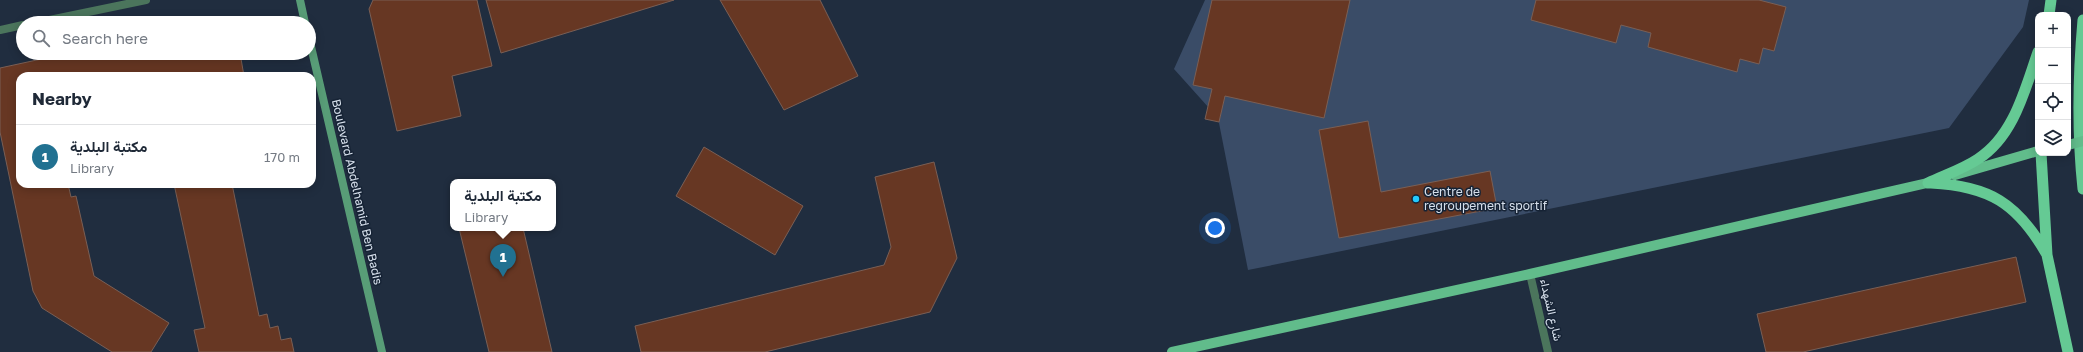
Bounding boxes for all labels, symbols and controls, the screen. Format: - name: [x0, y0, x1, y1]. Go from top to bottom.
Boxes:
- map controls: [2035, 12, 2071, 156]
- button: +: [2035, 12, 2071, 48]
- search box: [16, 16, 316, 60]
- icon: search: [30, 27, 52, 49]
- text: Search here: [62, 29, 148, 47]
- button: −: [2035, 48, 2071, 84]
- button: locate: [2035, 84, 2071, 120]
- text: Nearby: [32, 88, 92, 109]
- street label: Boulevard Abdelhamid Ben Badis: [329, 98, 386, 286]
- button: layers: [2035, 120, 2071, 156]
- text: مكتبة البلدية: [70, 137, 147, 155]
- text: 1: [42, 149, 48, 165]
- text: 170 m: [264, 149, 300, 165]
- text: Library: [70, 160, 114, 176]
- popup: [450, 179, 556, 231]
- place label: Centre de regroupement sportif: [1424, 184, 1548, 213]
- text: مكتبة البلدية: [464, 186, 542, 204]
- marker: Centre de regroupement sportif: [1411, 194, 1421, 204]
- text: Library: [464, 209, 508, 225]
- your location: [1205, 218, 1225, 238]
- pin: 1: [490, 244, 516, 277]
- street label: شارع الشهداء: [1535, 277, 1566, 343]

